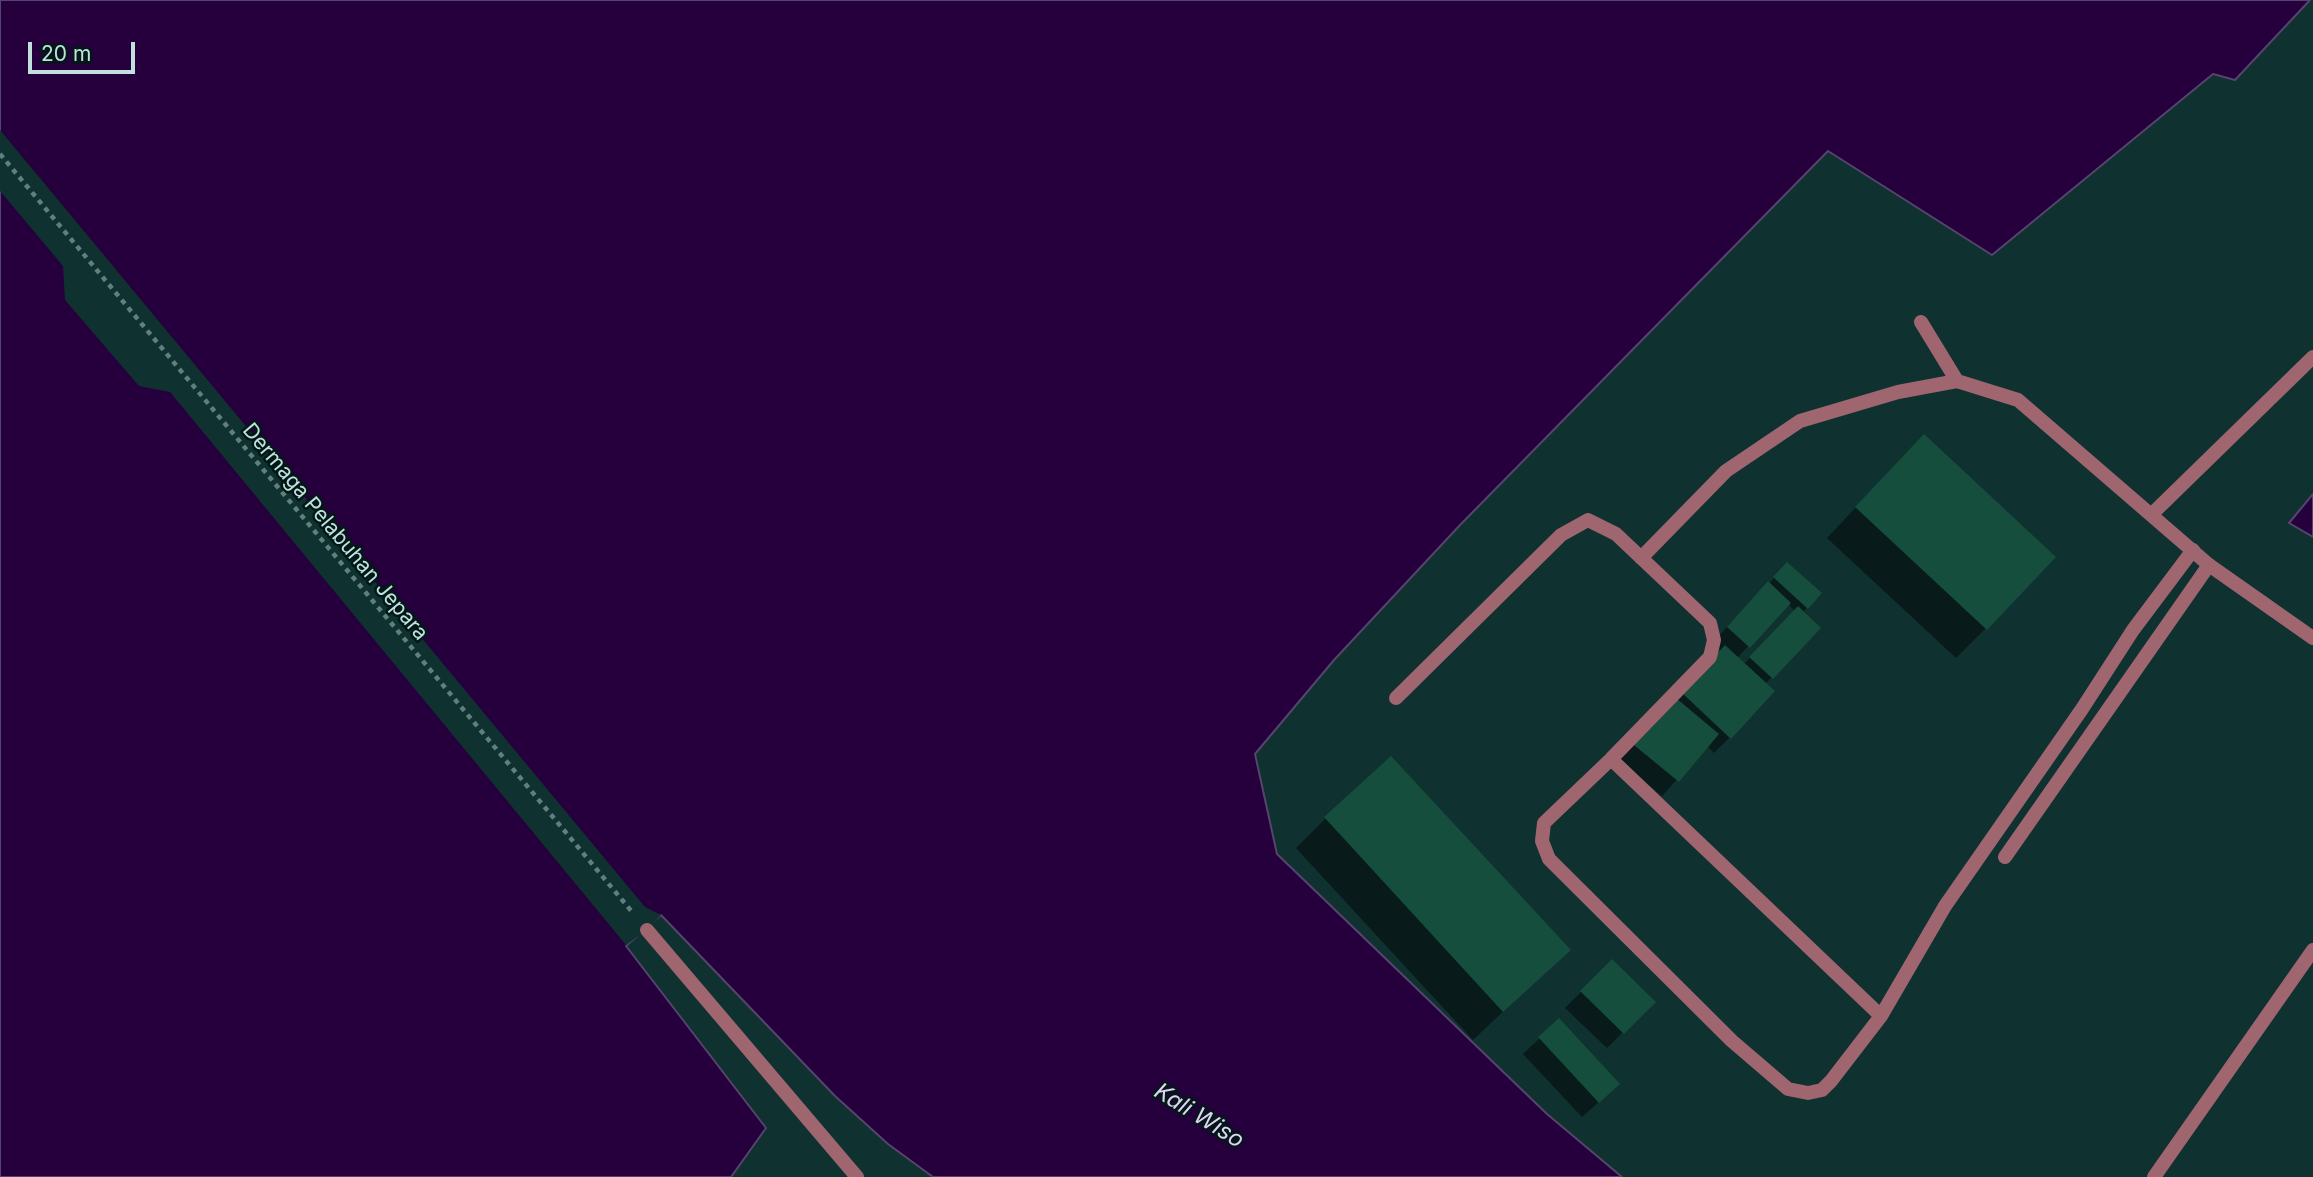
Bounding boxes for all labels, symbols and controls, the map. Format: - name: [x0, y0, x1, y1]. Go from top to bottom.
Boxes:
- scale bar: [32, 28, 138, 72]
- text: 20 m: [41, 41, 91, 66]
- street label: Dermaga Pelabuhan Jepara: [237, 418, 433, 646]
- water label: Kali Wiso: [1149, 1078, 1249, 1154]

